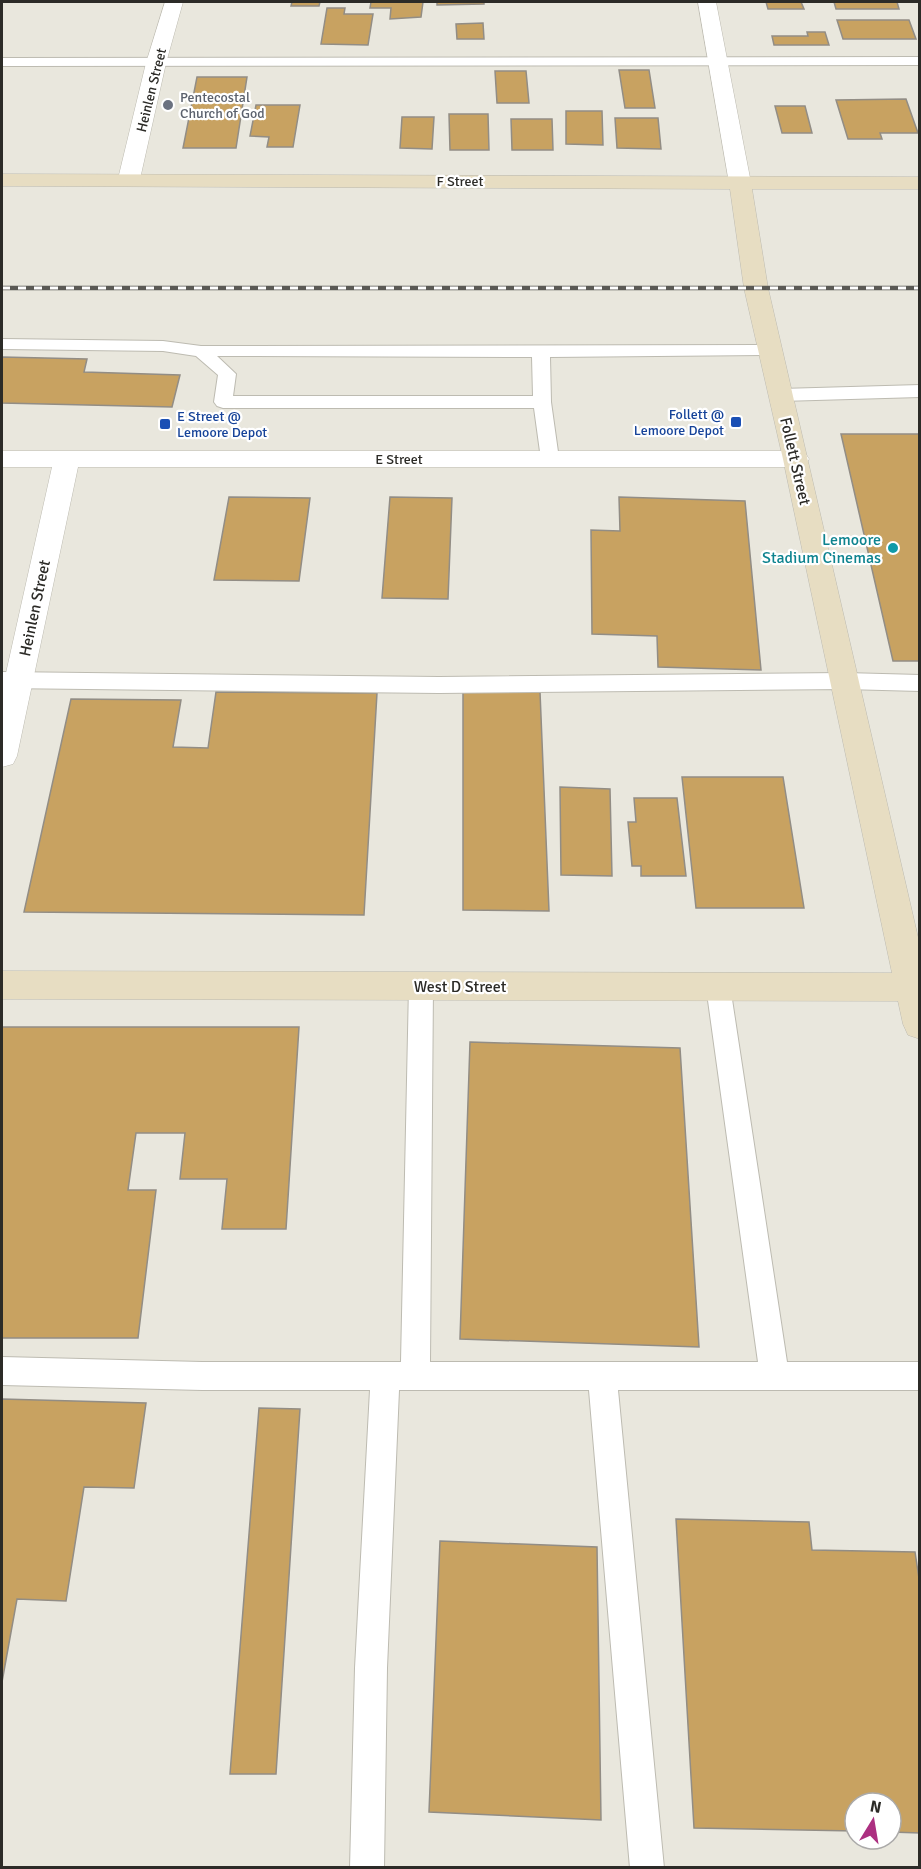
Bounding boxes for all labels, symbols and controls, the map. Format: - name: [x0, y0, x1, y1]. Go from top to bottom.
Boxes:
- street label: Heinlen Street: [133, 46, 170, 134]
- place label: Pentecostal Church of God: [180, 89, 265, 122]
- marker: Pentecostal Church of God: [161, 98, 175, 112]
- street label: F Street: [437, 173, 484, 190]
- place label: Follett @ Lemoore Depot: [634, 406, 724, 439]
- place label: E Street @ Lemoore Depot: [177, 408, 267, 441]
- marker: Follett @ Lemoore Depot: [729, 415, 743, 429]
- street label: Follett Street: [775, 415, 815, 508]
- marker: E Street @ Lemoore Depot: [158, 417, 172, 431]
- street label: E Street: [375, 451, 423, 468]
- place label: Lemoore Stadium Cinemas: [762, 530, 881, 568]
- marker: Lemoore Stadium Cinemas: [886, 541, 900, 555]
- street label: Heinlen Street: [15, 558, 55, 658]
- street label: West D Street: [414, 977, 507, 997]
- north arrow: [843, 1791, 903, 1851]
- text: N: [868, 1796, 883, 1818]

